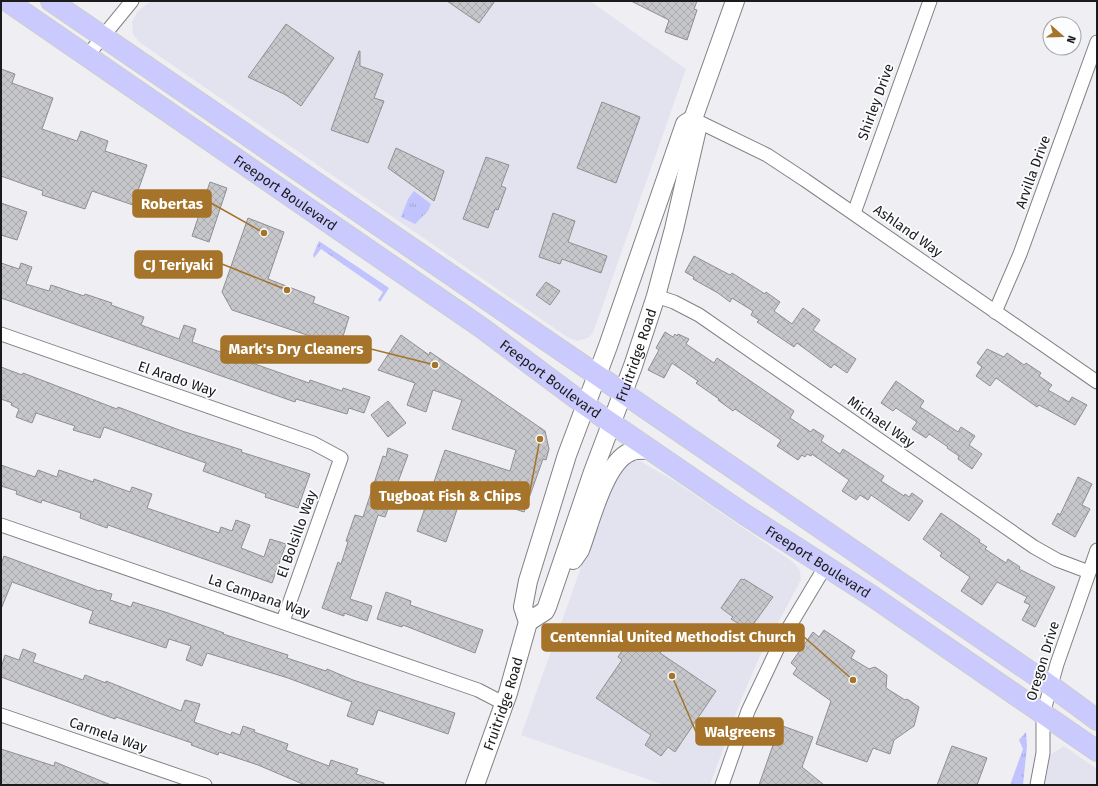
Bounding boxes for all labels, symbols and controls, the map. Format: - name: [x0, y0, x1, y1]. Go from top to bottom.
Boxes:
- north arrow: [1042, 16, 1082, 56]
- text: N: [1064, 34, 1078, 45]
- street label: Shirley Drive: [854, 61, 898, 143]
- street label: Arvilla Drive: [1012, 133, 1054, 211]
- street label: Freeport Boulevard: [231, 151, 340, 234]
- callout: Robertas: [133, 190, 211, 217]
- text: Robertas: [141, 195, 203, 213]
- street label: Ashland Way: [870, 201, 946, 261]
- callout: CJ Teriyaki: [135, 251, 222, 278]
- text: CJ Teriyaki: [143, 256, 213, 274]
- street label: Fruitridge Road: [612, 306, 660, 404]
- callout: Mark's Dry Cleaners: [221, 336, 371, 363]
- street label: Freeport Boulevard: [497, 336, 604, 422]
- text: Mark's Dry Cleaners: [229, 340, 363, 358]
- street label: El Arado Way: [136, 358, 218, 400]
- street label: Michael Way: [844, 393, 918, 451]
- callout: Tugboat Fish & Chips: [371, 482, 529, 509]
- text: Tugboat Fish & Chips: [379, 487, 521, 505]
- street label: El Bolsillo Way: [273, 488, 321, 580]
- street label: Freeport Boulevard: [762, 522, 874, 601]
- street label: La Campana Way: [206, 571, 312, 621]
- street label: Oregon Drive: [1023, 619, 1063, 703]
- callout: Centennial United Methodist Church: [542, 624, 804, 651]
- text: Centennial United Methodist Church: [550, 628, 796, 646]
- street label: Fruitridge Road: [480, 655, 526, 753]
- street label: Carmela Way: [67, 714, 149, 756]
- callout: Walgreens: [696, 718, 783, 745]
- text: Walgreens: [704, 723, 776, 741]

